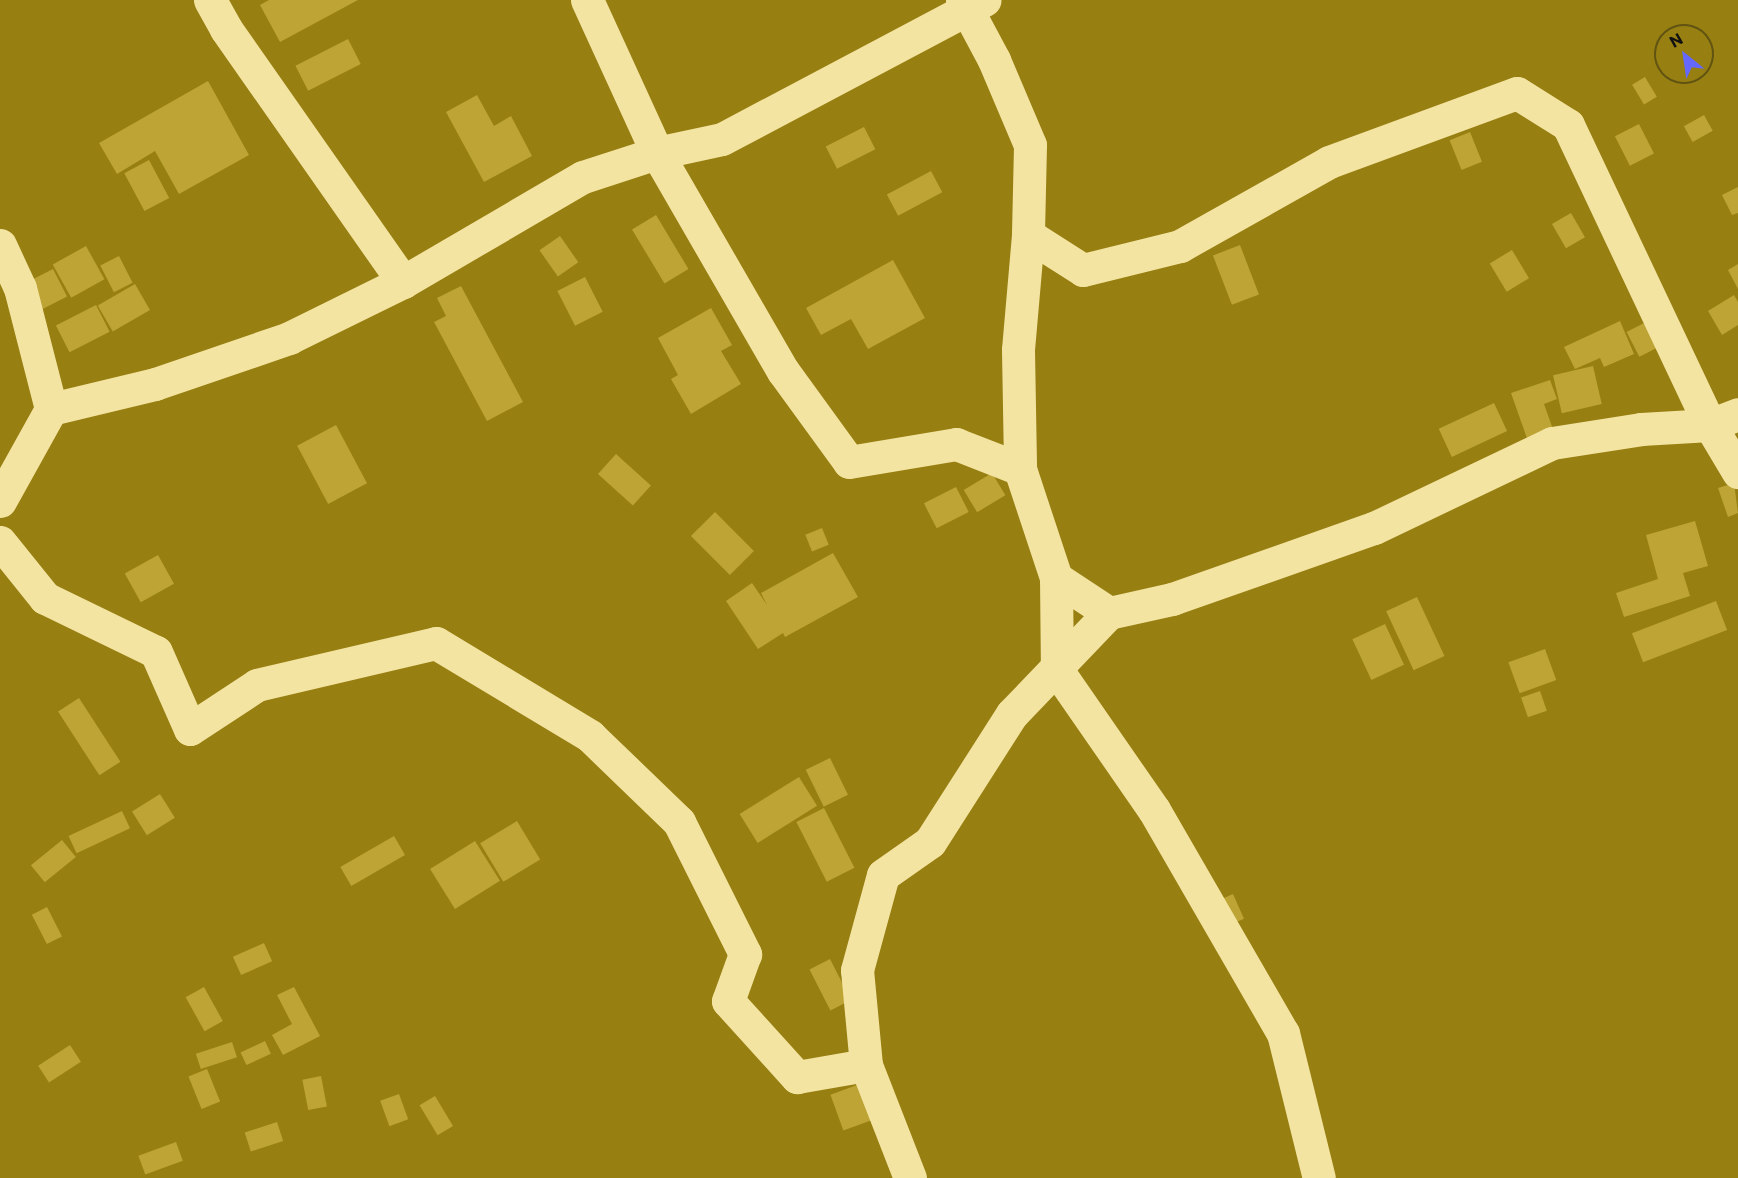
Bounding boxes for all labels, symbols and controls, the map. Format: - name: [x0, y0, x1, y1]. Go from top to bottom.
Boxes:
- north arrow: [1654, 24, 1714, 84]
- text: N: [1666, 28, 1686, 51]

